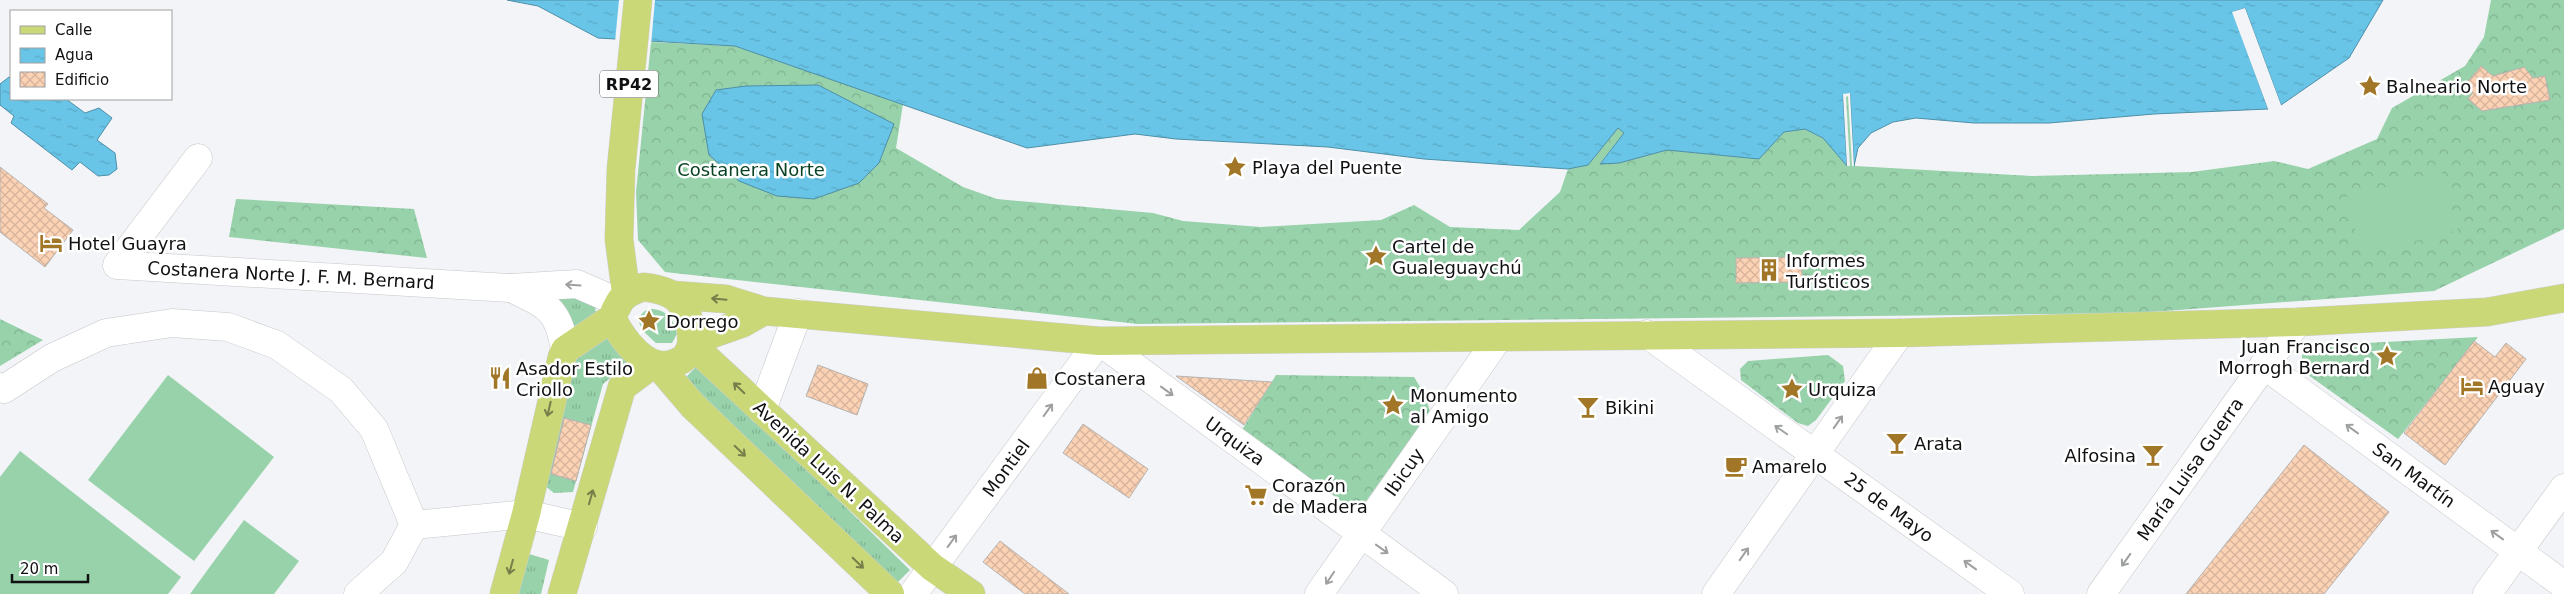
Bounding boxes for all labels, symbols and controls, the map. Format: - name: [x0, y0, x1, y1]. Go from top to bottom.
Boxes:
- legend: [10, 10, 172, 100]
- text: Calle: [55, 21, 92, 39]
- text: Agua: [55, 46, 93, 64]
- road number: RP42: [600, 70, 658, 98]
- text: Edificio: [55, 71, 109, 89]
- place icon: Balneario Norte: [2357, 73, 2383, 99]
- place label: Balneario Norte: [2386, 76, 2527, 97]
- place icon: Playa del Puente: [1222, 154, 1248, 180]
- place label: Playa del Puente: [1252, 157, 1402, 178]
- park label: Costanera Norte: [677, 159, 825, 180]
- hotel icon: Hotel Guayra: [38, 230, 64, 256]
- place label: Hotel Guayra: [68, 233, 187, 254]
- place label: Cartel de Gualeguaychú: [1392, 236, 1522, 278]
- place icon: Cartel de Gualeguaychú: [1363, 243, 1389, 269]
- place label: Informes Turísticos: [1785, 250, 1870, 292]
- street label: Costanera Norte J. F. M. Bernard: [147, 257, 435, 293]
- building icon: Informes Turísticos: [1756, 257, 1782, 283]
- one-way arrow: [566, 280, 582, 290]
- one-way arrow: [711, 294, 727, 304]
- place icon: Dorrego: [636, 308, 662, 334]
- place label: Dorrego: [666, 311, 738, 332]
- place label: Juan Francisco Morrogh Bernard: [2218, 336, 2370, 378]
- place icon: Juan Francisco Morrogh Bernard: [2374, 343, 2400, 369]
- place label: Asador Estilo Criollo: [516, 358, 633, 400]
- restaurant icon: Asador Estilo Criollo: [487, 365, 513, 391]
- shop icon: Costanera: [1024, 365, 1050, 391]
- place label: Costanera: [1054, 368, 1146, 389]
- hotel icon: Aguay: [2459, 373, 2485, 399]
- place icon: Urquiza: [1779, 376, 1805, 402]
- place label: Aguay: [2488, 376, 2545, 397]
- place label: Urquiza: [1808, 379, 1877, 400]
- one-way arrow: [732, 382, 745, 394]
- place label: Monumento al Amigo: [1410, 385, 1517, 427]
- one-way arrow: [1160, 386, 1174, 396]
- place icon: Monumento al Amigo: [1380, 392, 1406, 418]
- street label: María Luisa Guerra: [2133, 393, 2247, 545]
- bar icon: Bikini: [1575, 394, 1601, 420]
- street label: Avenida Luis N. Palma: [749, 397, 909, 547]
- place label: Bikini: [1605, 397, 1654, 418]
- one-way arrow: [544, 401, 553, 417]
- one-way arrow: [1043, 404, 1054, 417]
- street label: Urquiza: [1201, 412, 1269, 470]
- one-way arrow: [1833, 415, 1843, 429]
- one-way arrow: [2345, 424, 2359, 434]
- one-way arrow: [1774, 425, 1788, 435]
- bar icon: Arata: [1884, 430, 1910, 456]
- place label: Arata: [1914, 433, 1963, 454]
- street label: Montiel: [978, 435, 1034, 501]
- street label: San Martín: [2369, 438, 2459, 512]
- bar icon: Alfosina: [2140, 442, 2166, 468]
- street label: Ibicuy: [1380, 444, 1428, 500]
- one-way arrow: [734, 445, 746, 457]
- place label: Alfosina: [2065, 445, 2136, 466]
- cafe icon: Amarelo: [1723, 453, 1749, 479]
- place label: Amarelo: [1752, 456, 1827, 477]
- street label: 25 de Mayo: [1840, 468, 1938, 546]
- place label: Corazón de Madera: [1272, 475, 1368, 517]
- supermarket icon: Corazón de Madera: [1243, 482, 1269, 508]
- one-way arrow: [587, 490, 597, 506]
- one-way arrow: [2491, 530, 2504, 541]
- one-way arrow: [947, 534, 957, 548]
- one-way arrow: [1375, 544, 1389, 554]
- one-way arrow: [1739, 547, 1749, 561]
- scale bar: [12, 552, 89, 584]
- one-way arrow: [2121, 552, 2131, 566]
- one-way arrow: [851, 557, 864, 569]
- one-way arrow: [506, 559, 516, 575]
- text: 20 m: [20, 560, 58, 578]
- one-way arrow: [1964, 560, 1977, 571]
- one-way arrow: [1325, 571, 1335, 585]

